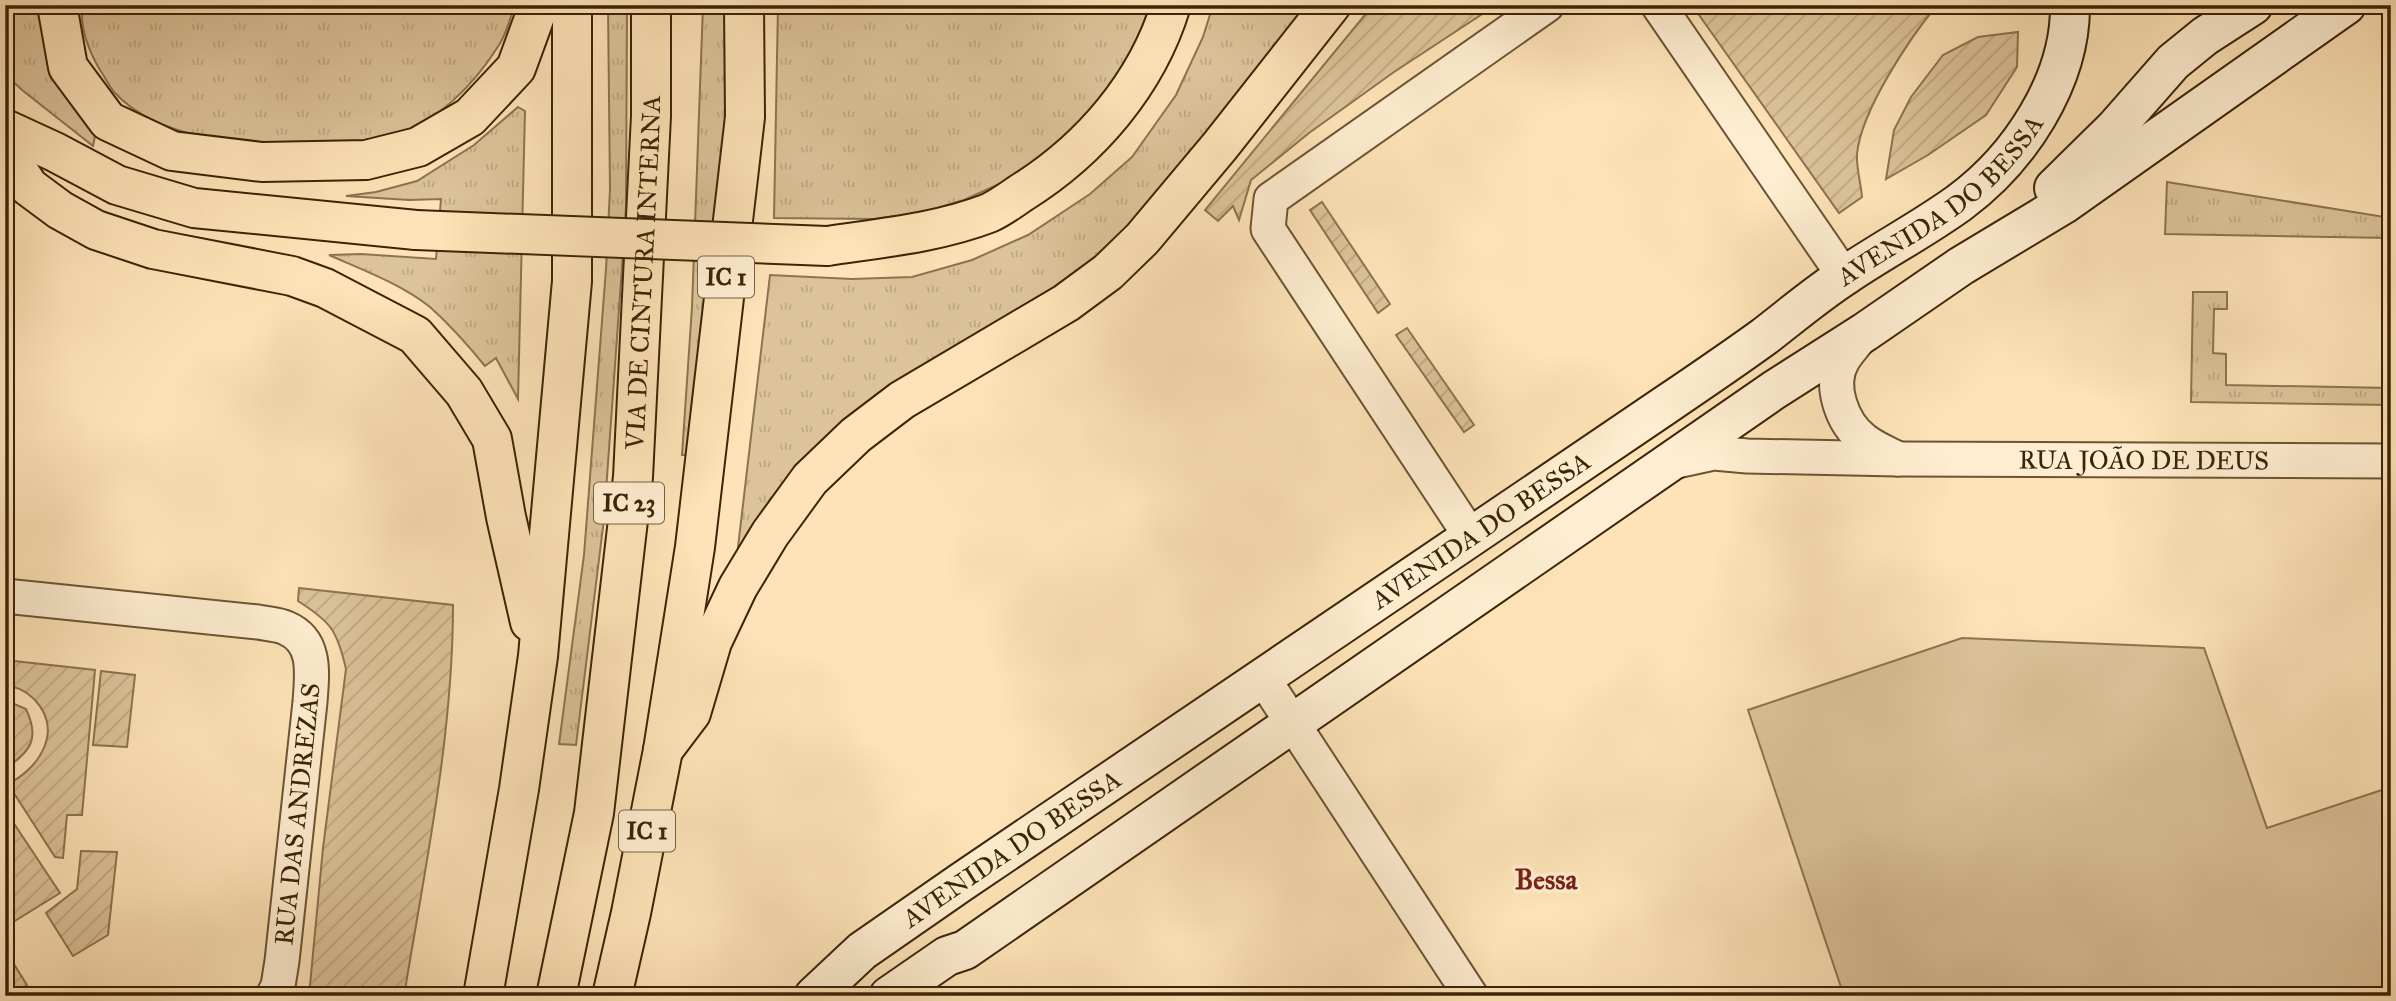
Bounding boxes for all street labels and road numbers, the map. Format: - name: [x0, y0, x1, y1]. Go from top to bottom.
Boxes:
- street label: VIA DE CINTURA INTERNA: [618, 95, 667, 451]
- street label: AVENIDA DO BESSA: [1830, 109, 2050, 293]
- road number: IC 1: [698, 256, 754, 298]
- street label: RUA JOÃO DE DEUS: [2019, 443, 2269, 477]
- street label: AVENIDA DO BESSA: [1364, 444, 1597, 616]
- road number: IC 23: [594, 482, 664, 524]
- street label: RUA DAS ANDREZAS: [267, 681, 327, 947]
- street label: AVENIDA DO BESSA: [895, 762, 1127, 935]
- road number: IC 1: [619, 810, 675, 852]

